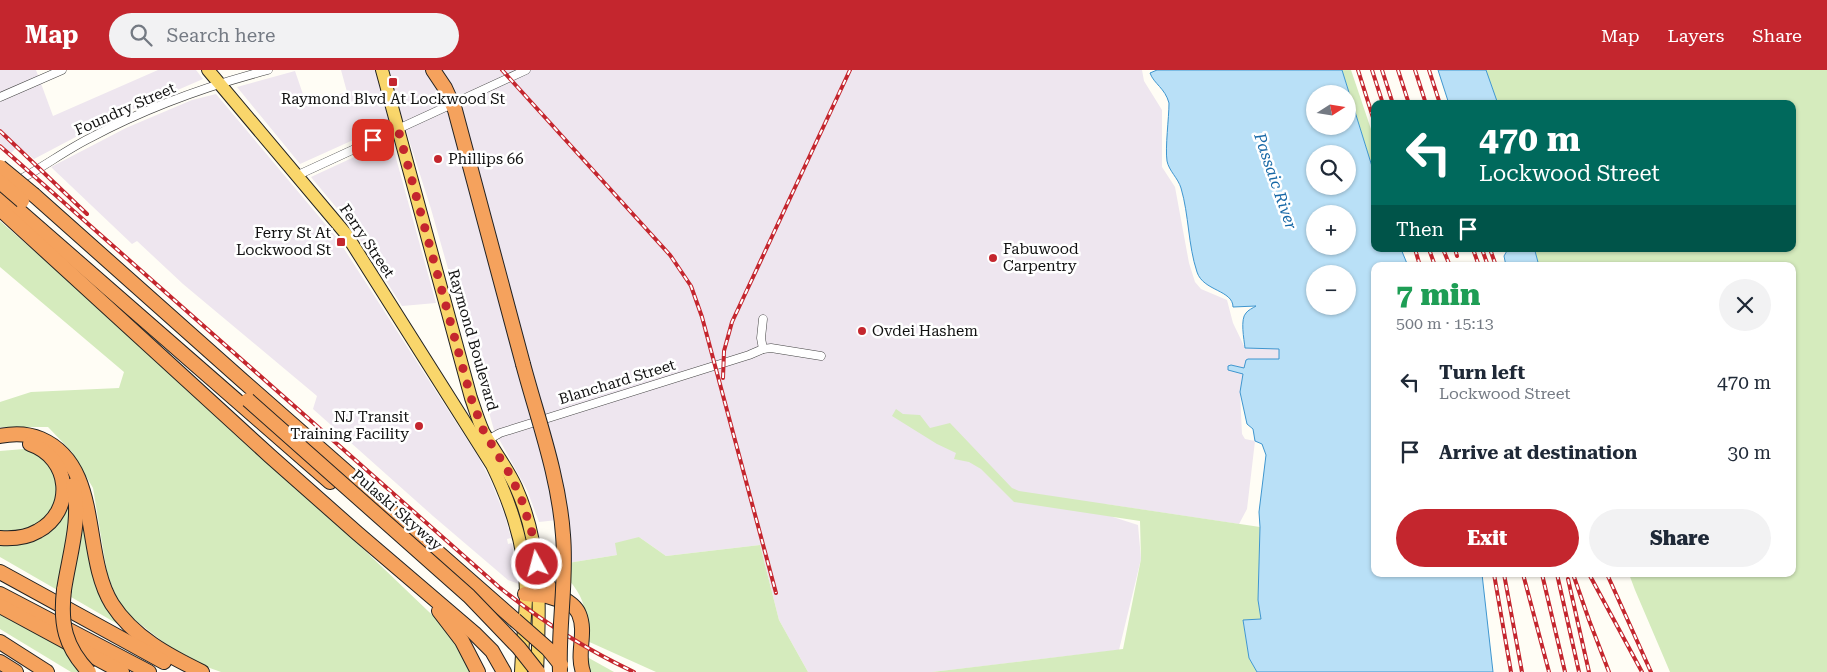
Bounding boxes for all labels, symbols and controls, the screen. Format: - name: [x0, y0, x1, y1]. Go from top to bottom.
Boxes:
- search box: [109, 13, 459, 58]
- text: Map: [25, 21, 79, 49]
- icon: search: [127, 21, 155, 49]
- text: Search here: [167, 24, 275, 47]
- text: Map: [1601, 25, 1640, 46]
- text: Layers: [1668, 25, 1724, 46]
- text: Share: [1752, 25, 1802, 46]
- marker: Raymond Blvd At Lockwood St: [387, 76, 399, 88]
- street label: Foundry Street: [72, 79, 179, 139]
- north arrow: [1306, 85, 1356, 135]
- map controls: [1306, 85, 1356, 315]
- place label: Raymond Blvd At Lockwood St: [281, 90, 505, 108]
- pin: [352, 119, 394, 161]
- text: 470 m: [1479, 119, 1580, 160]
- icon: left: [1396, 120, 1461, 185]
- icon: arrive: [359, 126, 387, 154]
- water label: Passaic River: [1250, 129, 1301, 232]
- button: search: [1306, 145, 1356, 195]
- place label: Phillips 66: [448, 150, 524, 168]
- marker: Phillips 66: [432, 153, 444, 165]
- text: Lockwood Street: [1479, 161, 1660, 186]
- street label: Ferry Street: [336, 201, 398, 282]
- button: +: [1306, 205, 1356, 255]
- icon: arrive: [1454, 215, 1482, 243]
- text: Then: [1396, 218, 1444, 241]
- place label: Ferry St At Lockwood St: [236, 224, 331, 259]
- marker: Ferry St At Lockwood St: [335, 236, 347, 248]
- place label: Fabuwood Carpentry: [1003, 240, 1079, 275]
- marker: Fabuwood Carpentry: [987, 252, 999, 264]
- button: −: [1306, 265, 1356, 315]
- street label: Raymond Boulevard: [444, 267, 502, 413]
- text: 7 min: [1396, 277, 1480, 312]
- button: close: [1719, 279, 1771, 331]
- text: 500 m · 15:13: [1396, 314, 1494, 333]
- place label: Ovdei Hashem: [872, 322, 978, 340]
- marker: Ovdei Hashem: [856, 325, 868, 337]
- street label: Blanchard Street: [556, 356, 678, 408]
- text: Turn left: [1439, 361, 1525, 384]
- icon: left: [1396, 368, 1424, 396]
- text: 470 m: [1717, 371, 1771, 394]
- text: Lockwood Street: [1439, 384, 1571, 403]
- place label: NJ Transit Training Facility: [290, 408, 409, 443]
- marker: NJ Transit Training Facility: [413, 420, 425, 432]
- icon: arrive: [1396, 438, 1424, 466]
- text: Arrive at destination: [1439, 441, 1637, 464]
- text: 30 m: [1728, 441, 1771, 464]
- street label: Pulaski Skyway: [348, 466, 446, 554]
- button: Exit: [1396, 509, 1579, 567]
- button: Share: [1589, 509, 1771, 567]
- position arrow: [510, 537, 562, 589]

